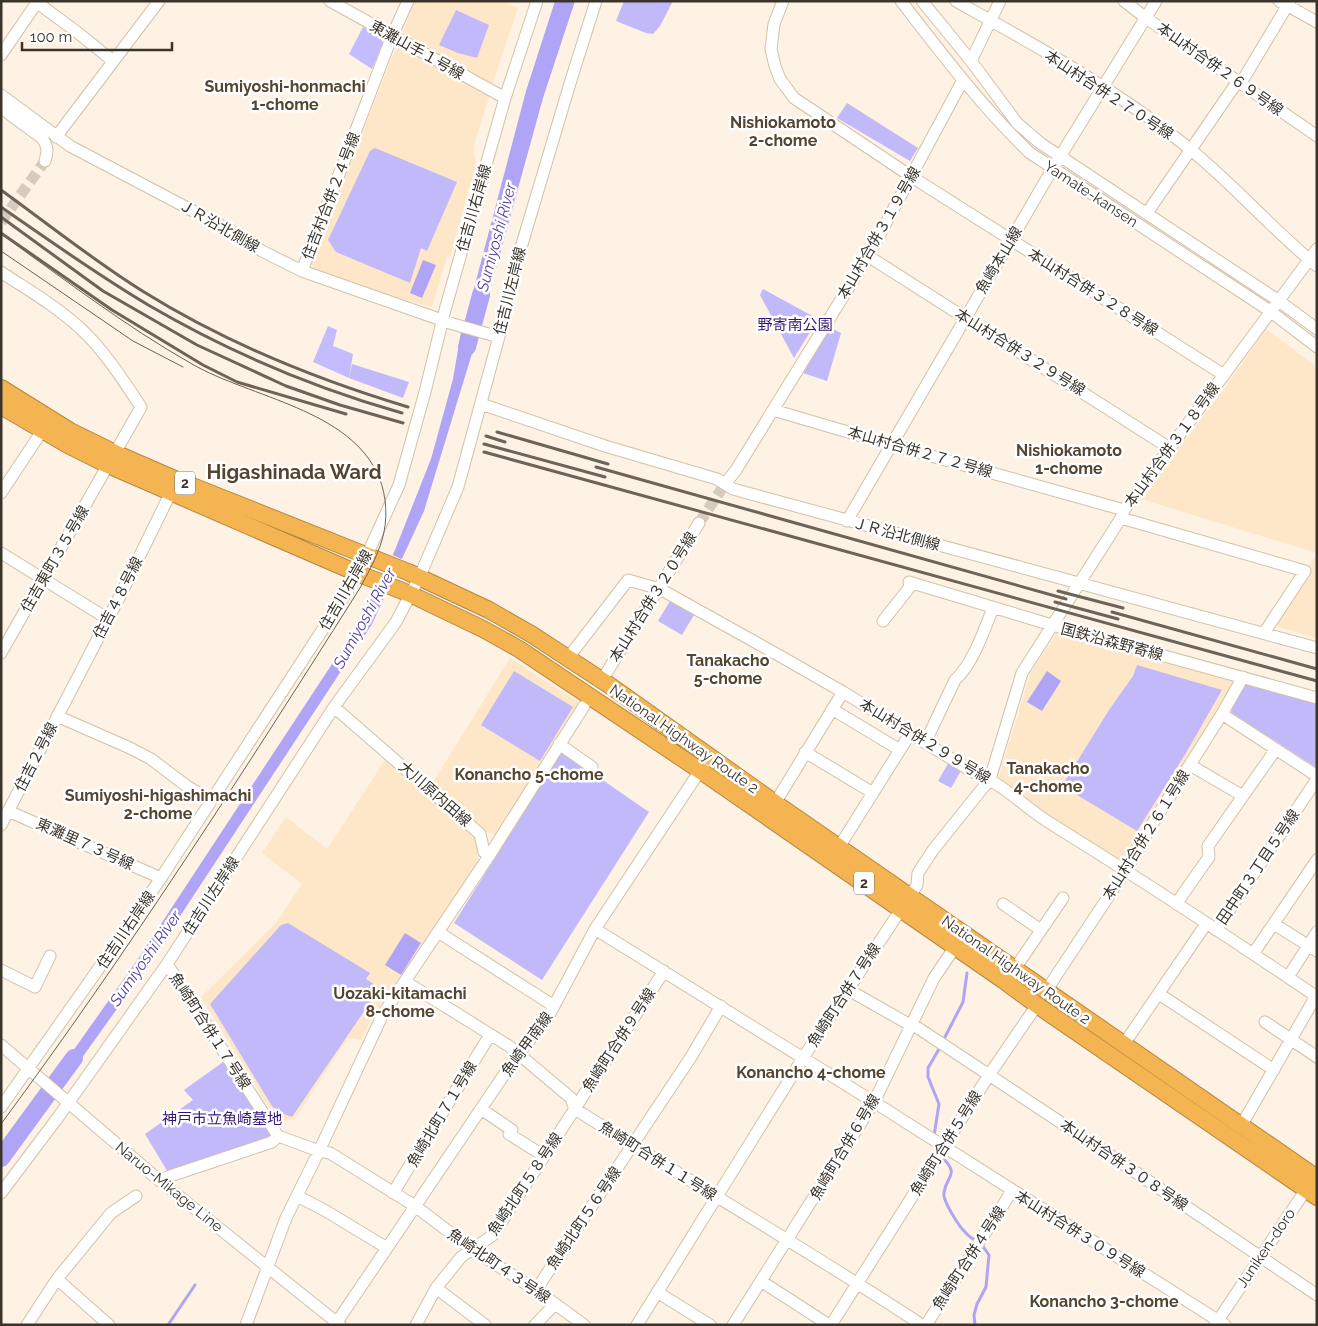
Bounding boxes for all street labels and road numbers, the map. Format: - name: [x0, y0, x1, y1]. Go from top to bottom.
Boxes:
- street label: 東灘山手１号線: [367, 17, 467, 83]
- street label: 本山村合併２６９号線: [1153, 19, 1287, 119]
- street label: 本山村合併２７０号線: [1041, 47, 1177, 143]
- street label: 住吉村合併２４号線: [298, 130, 364, 262]
- street label: Yamate-kansen: [1041, 157, 1141, 231]
- street label: 住吉川右岸線: [453, 162, 495, 254]
- street label: 本山村合併３１９号線: [834, 164, 924, 302]
- street label: ＪＲ沿北側線: [176, 196, 262, 256]
- street label: 魚崎本山線: [972, 223, 1026, 297]
- street label: 住吉川左岸線: [490, 245, 530, 337]
- street label: 本山村合併３２８号線: [1025, 245, 1161, 339]
- street label: 本山村合併３２９号線: [952, 305, 1088, 399]
- street label: 本山村合併３１８号線: [1121, 379, 1223, 511]
- street label: 本山村合併２７２号線: [845, 423, 995, 481]
- road number: 2: [175, 472, 195, 494]
- street label: 住吉東町３５号線: [17, 503, 93, 615]
- street label: ＪＲ沿北側線: [850, 514, 942, 554]
- street label: 本山村合併３２０号線: [606, 529, 700, 665]
- street label: 住吉川右岸線: [316, 547, 376, 633]
- street label: 住吉４８号線: [90, 554, 146, 642]
- street label: 国鉄沿森野寄線: [1059, 620, 1165, 664]
- street label: National Highway Route 2: [606, 681, 762, 797]
- street label: 本山村合併２９９号線: [856, 695, 994, 787]
- street label: 住吉２号線: [11, 719, 61, 795]
- street label: 大川原内田線: [395, 758, 475, 830]
- street label: 本山村合併２６１号線: [1099, 767, 1193, 903]
- street label: 田中町３丁目５号線: [1213, 806, 1303, 928]
- street label: 東灘里７３号線: [33, 814, 137, 874]
- street label: 住吉川左岸線: [179, 853, 243, 939]
- road number: 2: [854, 871, 874, 894]
- street label: 住吉川右岸線: [93, 888, 159, 972]
- street label: National Highway Route 2: [938, 912, 1094, 1028]
- street label: 魚崎町合併７号線: [804, 940, 884, 1050]
- street label: 魚崎町合併１７号線: [166, 969, 254, 1093]
- street label: 魚崎町合併９号線: [579, 985, 659, 1095]
- street label: 魚崎甲南線: [498, 1008, 556, 1080]
- street label: 魚崎北町７１号線: [403, 1058, 481, 1170]
- street label: 魚崎町合併５号線: [907, 1087, 985, 1199]
- street label: 魚崎町合併６号線: [806, 1091, 884, 1203]
- street label: 本山村合併３０８号線: [1057, 1116, 1191, 1214]
- street label: 魚崎町合併１１号線: [596, 1118, 720, 1204]
- street label: 魚崎北町５８号線: [484, 1129, 566, 1239]
- street label: Naruo-Mikage Line: [112, 1138, 227, 1236]
- street label: 魚崎北町５６号線: [543, 1163, 625, 1273]
- street label: 本山村合併３０９号線: [1012, 1187, 1148, 1281]
- street label: 魚崎町合併４号線: [929, 1203, 1009, 1313]
- street label: Juniken-doro: [1233, 1205, 1299, 1291]
- street label: 魚崎北町４３号線: [444, 1225, 554, 1307]

